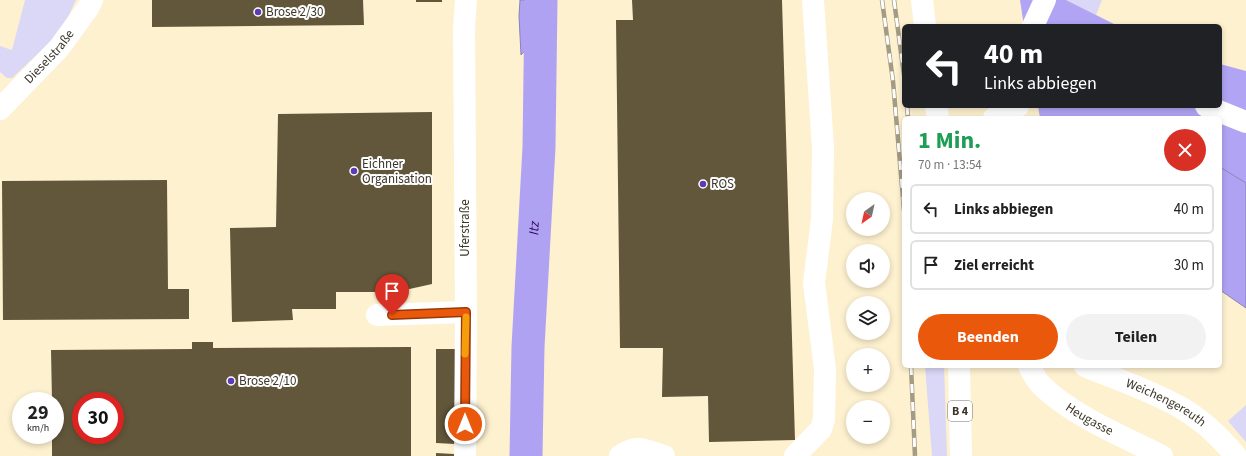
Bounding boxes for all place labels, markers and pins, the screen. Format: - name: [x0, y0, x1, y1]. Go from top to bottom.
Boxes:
- place label: Brose 2/30: [266, 3, 323, 21]
- marker: Brose 2/30: [253, 7, 263, 17]
- place label: Eichner Organisation: [362, 155, 432, 188]
- marker: Eichner Organisation: [349, 166, 359, 176]
- place label: ROS: [711, 175, 734, 193]
- marker: ROS: [698, 179, 708, 189]
- pin: [375, 274, 409, 315]
- place label: Brose 2/10: [239, 372, 296, 390]
- marker: Brose 2/10: [226, 376, 236, 386]

